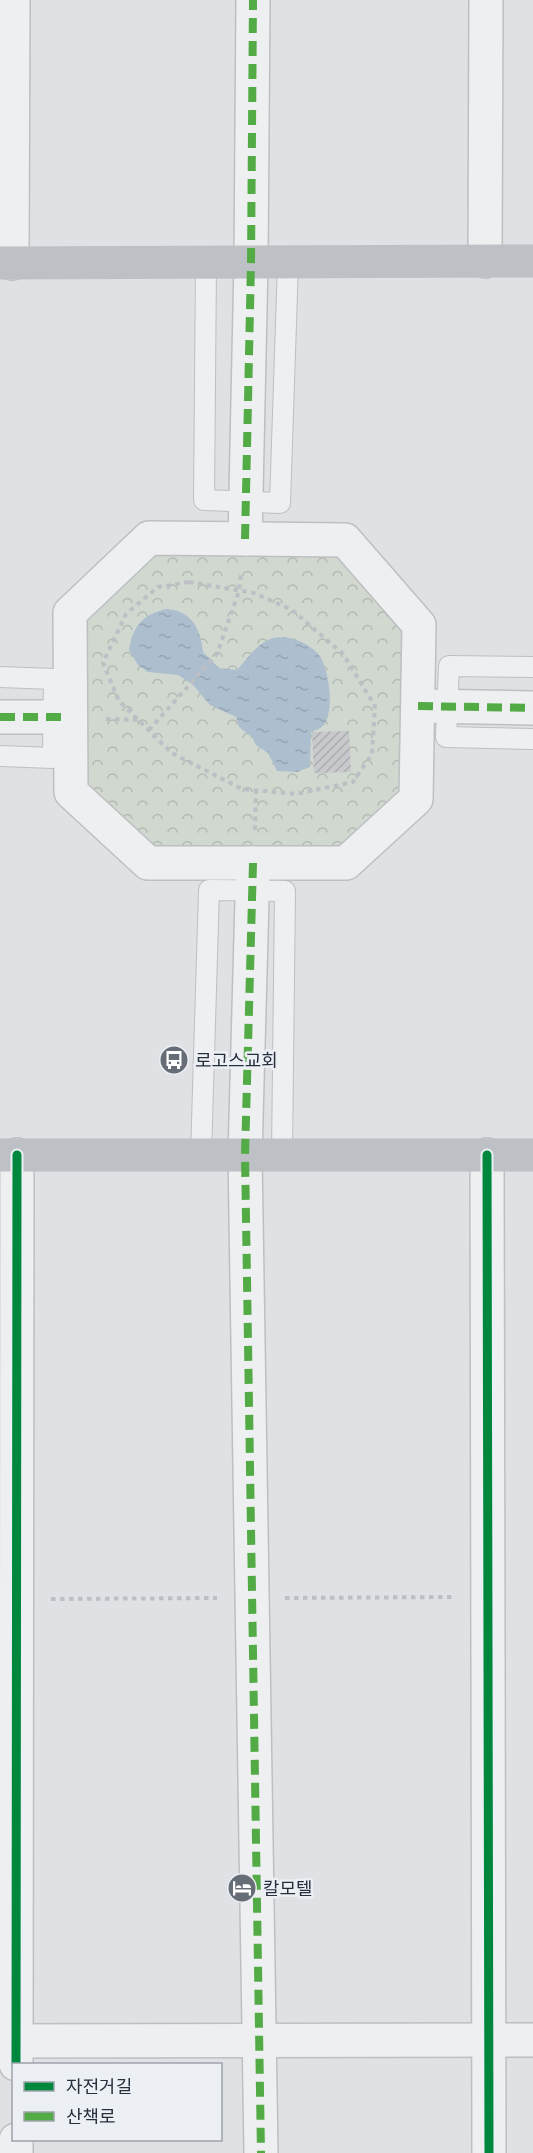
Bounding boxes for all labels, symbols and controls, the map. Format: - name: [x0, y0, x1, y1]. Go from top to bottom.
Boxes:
- bus stop icon: 로고스교회: [158, 1044, 190, 1076]
- place label: 로고스교회: [195, 1050, 278, 1071]
- hotel icon: 칼모텔: [226, 1872, 258, 1904]
- place label: 칼모텔: [263, 1878, 313, 1899]
- legend: [12, 2063, 222, 2141]
- text: 자전거길: [66, 2076, 132, 2097]
- text: 산책로: [66, 2106, 116, 2127]

